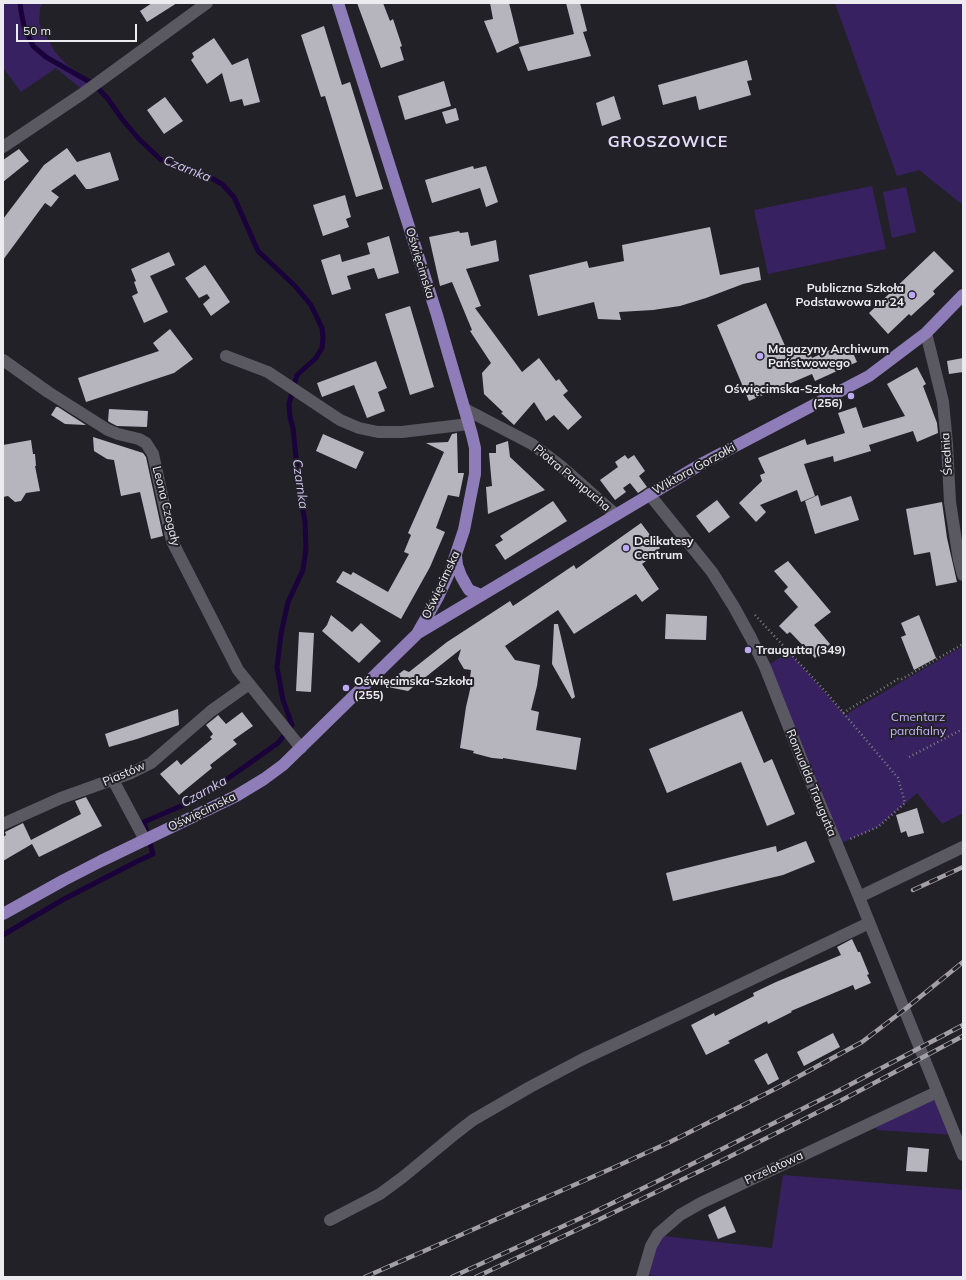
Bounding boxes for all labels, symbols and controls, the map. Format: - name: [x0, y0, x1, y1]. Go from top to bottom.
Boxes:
- scale bar: [18, 16, 139, 42]
- text: 50 m: [23, 23, 51, 38]
- district label: GROSZOWICE: [608, 132, 728, 152]
- water label: Czarnka: [161, 152, 213, 186]
- street label: Oświęcimska: [402, 226, 438, 300]
- place label: Publiczna Szkoła Podstawowa nr 24: [796, 281, 904, 309]
- marker: Publiczna Szkoła Podstawowa nr 24: [907, 290, 917, 300]
- place label: Magazyny Archiwum Państwowego: [768, 342, 889, 370]
- marker: Magazyny Archiwum Państwowego: [755, 351, 765, 361]
- place label: Oświęcimska-Szkoła (256): [724, 382, 843, 410]
- marker: Oświęcimska-Szkoła (256): [846, 391, 856, 401]
- street label: Średnia: [938, 432, 956, 476]
- street label: Wiktora Gorzołki: [650, 440, 738, 498]
- street label: Piotra Pampucha: [531, 442, 613, 514]
- water label: Czarnka: [289, 458, 311, 510]
- street label: Leona Czogały: [149, 465, 183, 547]
- place label: Delikatesy Centrum: [634, 534, 693, 562]
- marker: Delikatesy Centrum: [621, 543, 631, 553]
- street label: Oświęcimska: [419, 549, 463, 621]
- place label: Traugutta (349): [756, 643, 846, 657]
- marker: Traugutta (349): [743, 645, 753, 655]
- place label: Oświęcimska-Szkoła (255): [354, 674, 473, 702]
- marker: Oświęcimska-Szkoła (255): [341, 683, 351, 693]
- park label: Cmentarz parafialny: [890, 710, 946, 738]
- street label: Romualda Traugutta: [783, 727, 839, 839]
- street label: Piastów: [100, 759, 148, 789]
- water label: Czarnka: [178, 773, 230, 811]
- street label: Oświęcimska: [166, 789, 238, 835]
- street label: Przelotowa: [743, 1148, 805, 1188]

